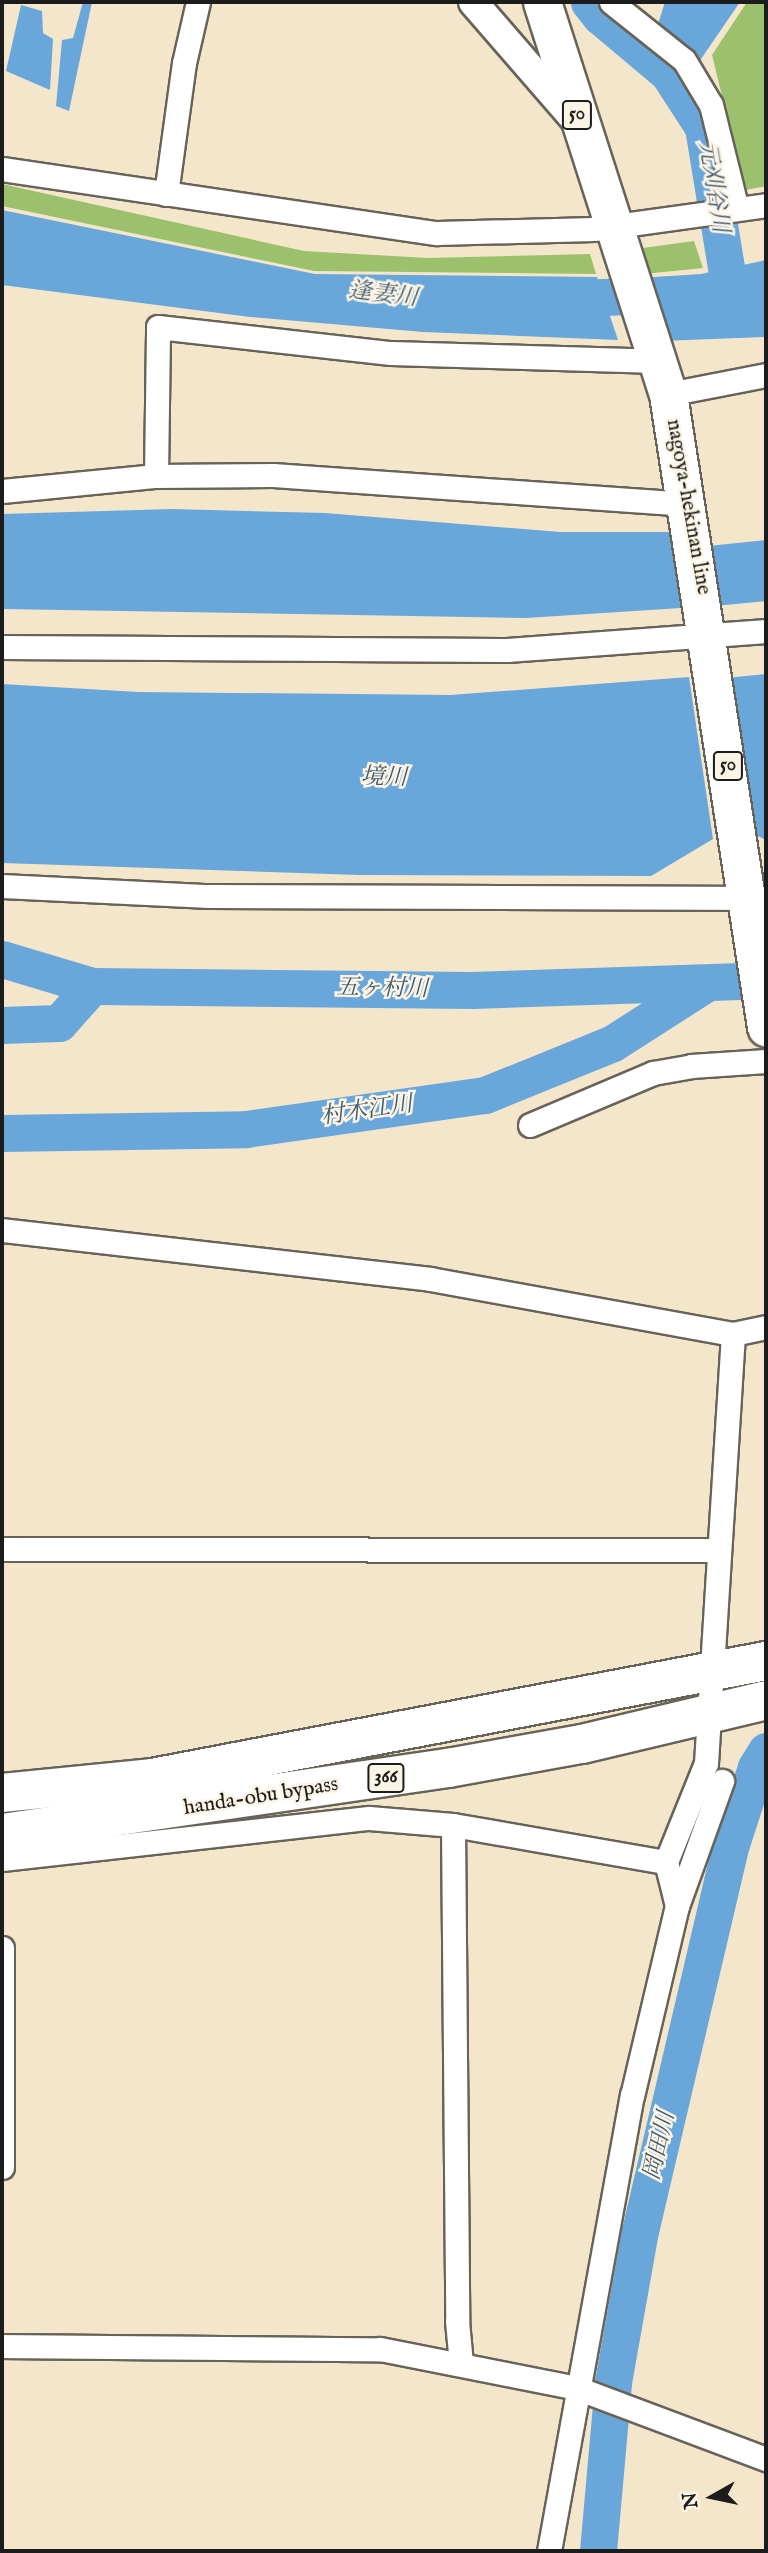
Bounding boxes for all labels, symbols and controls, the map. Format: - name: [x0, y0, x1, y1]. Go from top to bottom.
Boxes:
- road number: 50: [561, 99, 593, 130]
- water label: 元刈谷川: [692, 139, 734, 235]
- water label: 逢妻川: [347, 277, 419, 313]
- street label: nagoya-hekinan line: [660, 417, 716, 597]
- road number: 50: [712, 750, 744, 782]
- water label: 境川: [361, 763, 407, 793]
- water label: 五ヶ村川: [336, 974, 428, 1004]
- water label: 村木江川: [320, 1091, 414, 1131]
- road number: 366: [367, 1762, 405, 1794]
- street label: handa-obu bypass: [182, 1772, 340, 1822]
- water label: 岡田川: [639, 2109, 681, 2183]
- north arrow: [677, 2462, 747, 2532]
- text: N: [678, 2490, 704, 2510]

